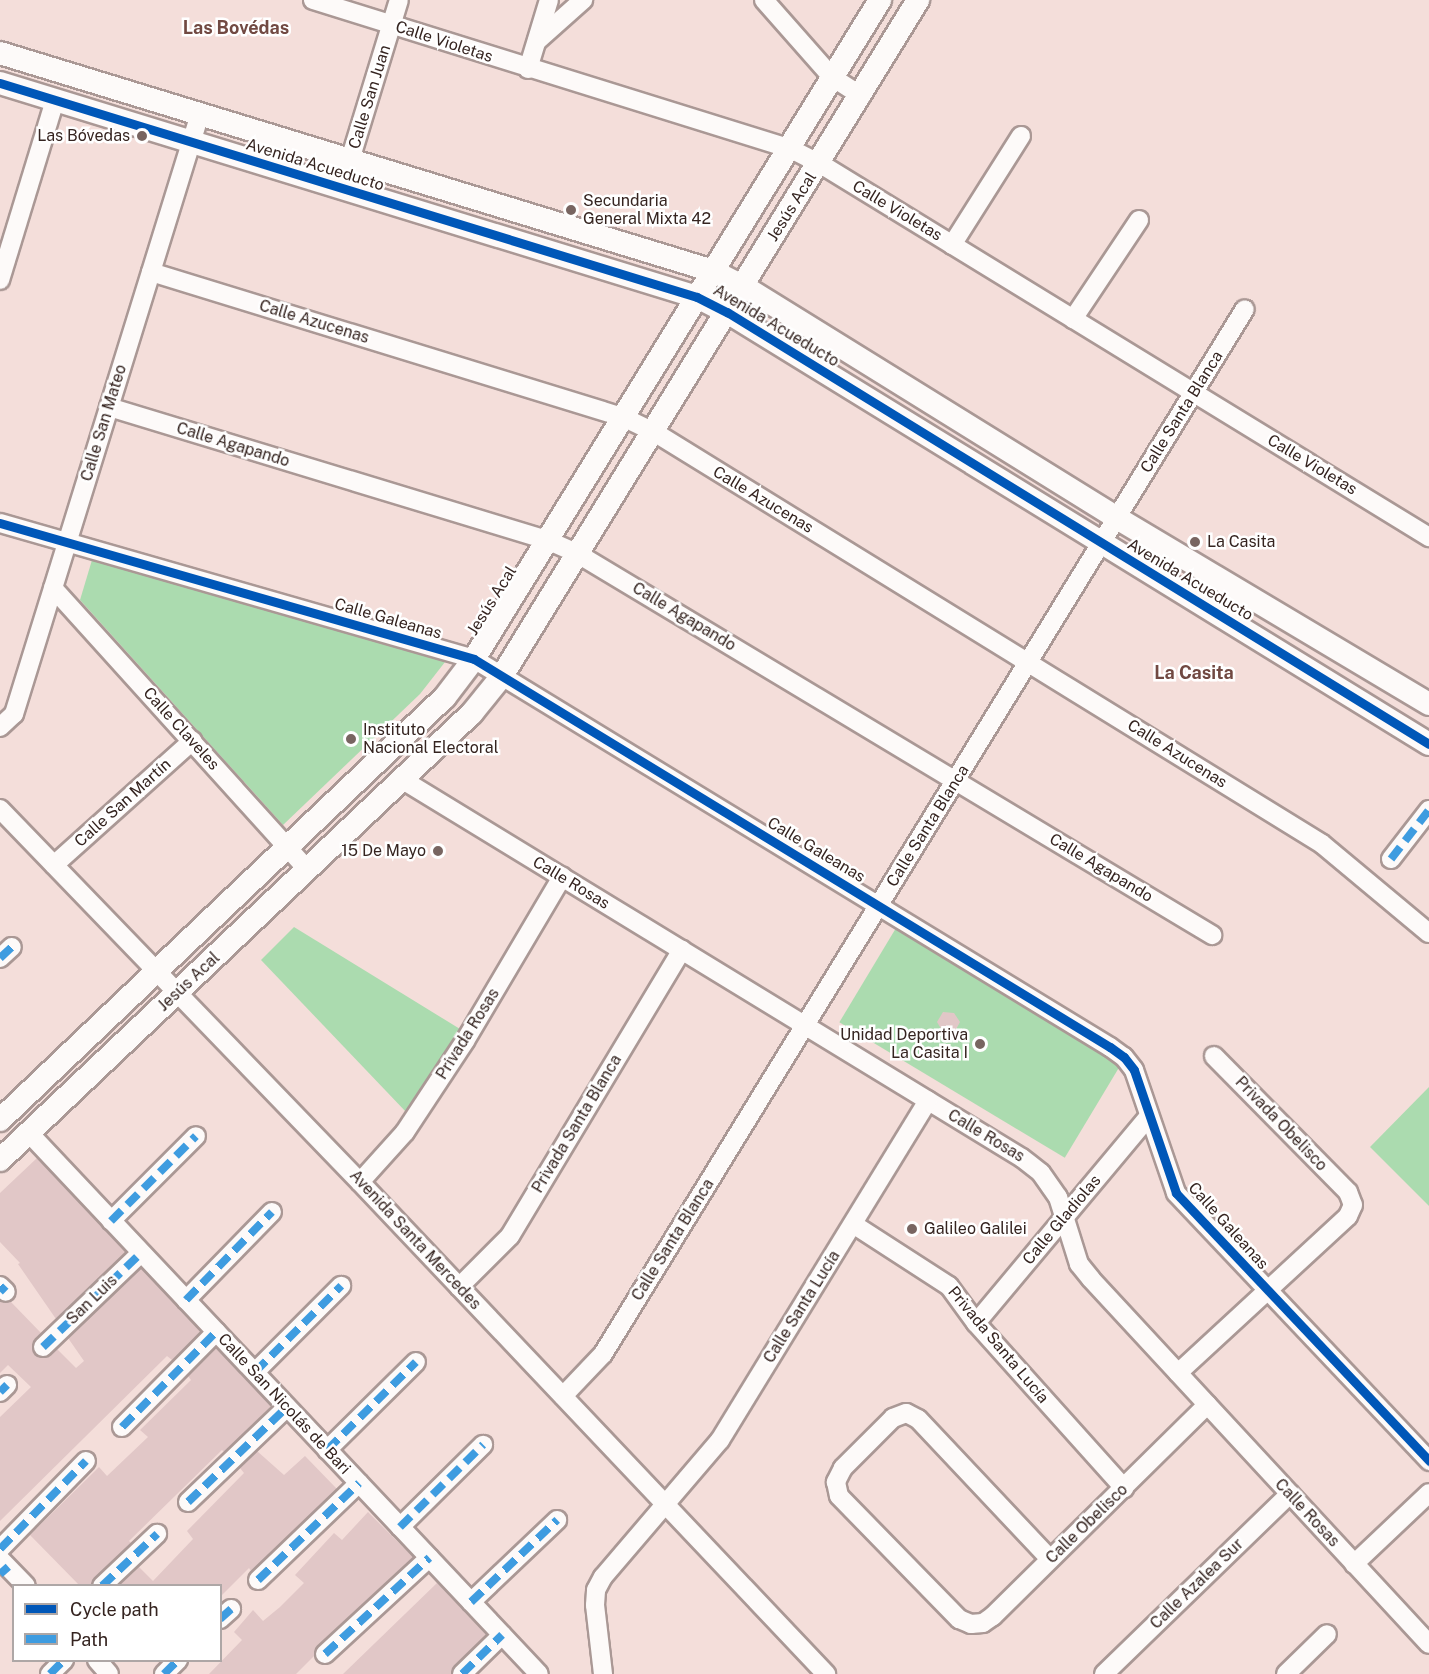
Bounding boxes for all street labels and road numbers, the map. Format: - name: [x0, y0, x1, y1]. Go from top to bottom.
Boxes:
- street label: Calle Violetas: [393, 17, 495, 67]
- street label: Calle San Juan: [345, 43, 395, 151]
- street label: Avenida Acueducto: [244, 135, 386, 195]
- street label: Jesús Acal: [763, 169, 821, 245]
- street label: Calle Violetas: [848, 177, 946, 245]
- street label: Avenida Acueducto: [710, 281, 842, 371]
- street label: Calle Azucenas: [257, 296, 371, 348]
- street label: Calle Santa Blanca: [1137, 348, 1227, 476]
- street label: Calle San Mateo: [77, 362, 131, 484]
- street label: Calle Agapando: [174, 419, 292, 471]
- street label: Calle Violetas: [1263, 431, 1361, 499]
- street label: Calle Azucenas: [709, 462, 817, 538]
- street label: Avenida Acueducto: [1124, 535, 1256, 625]
- street label: Jesús Acal: [463, 563, 521, 639]
- street label: Calle Agapando: [629, 579, 739, 655]
- street label: Calle Galeanas: [332, 595, 444, 643]
- street label: Calle Claveles: [139, 684, 223, 774]
- street label: Calle Azucenas: [1124, 716, 1230, 792]
- street label: Calle San Martín: [71, 755, 175, 851]
- street label: Calle Santa Blanca: [883, 762, 973, 890]
- street label: Calle Galeanas: [764, 813, 868, 887]
- street label: Calle Agapando: [1046, 830, 1156, 906]
- street label: Calle Rosas: [529, 853, 613, 913]
- street label: Jesús Acal: [154, 948, 224, 1016]
- street label: Privada Rosas: [432, 985, 504, 1083]
- street label: Privada Santa Blanca: [528, 1051, 626, 1197]
- street label: Privada Obelisco: [1231, 1073, 1331, 1175]
- street label: Calle Rosas: [944, 1106, 1028, 1166]
- street label: Avenida Santa Mercedes: [345, 1166, 485, 1314]
- street label: Calle Gladiolas: [1019, 1171, 1105, 1269]
- street label: Calle Santa Blanca: [628, 1176, 718, 1304]
- street label: Calle Galeanas: [1184, 1178, 1272, 1274]
- street label: Calle Santa Lucía: [760, 1247, 844, 1367]
- street label: San Luis: [63, 1271, 121, 1329]
- street label: Privada Santa Lucía: [944, 1283, 1052, 1407]
- street label: Calle San Nicolás de Bari: [214, 1329, 354, 1479]
- street label: Calle Rosas: [1271, 1475, 1343, 1551]
- street label: Calle Obelisco: [1042, 1480, 1132, 1568]
- street label: Calle Azalea Sur: [1146, 1535, 1248, 1633]

